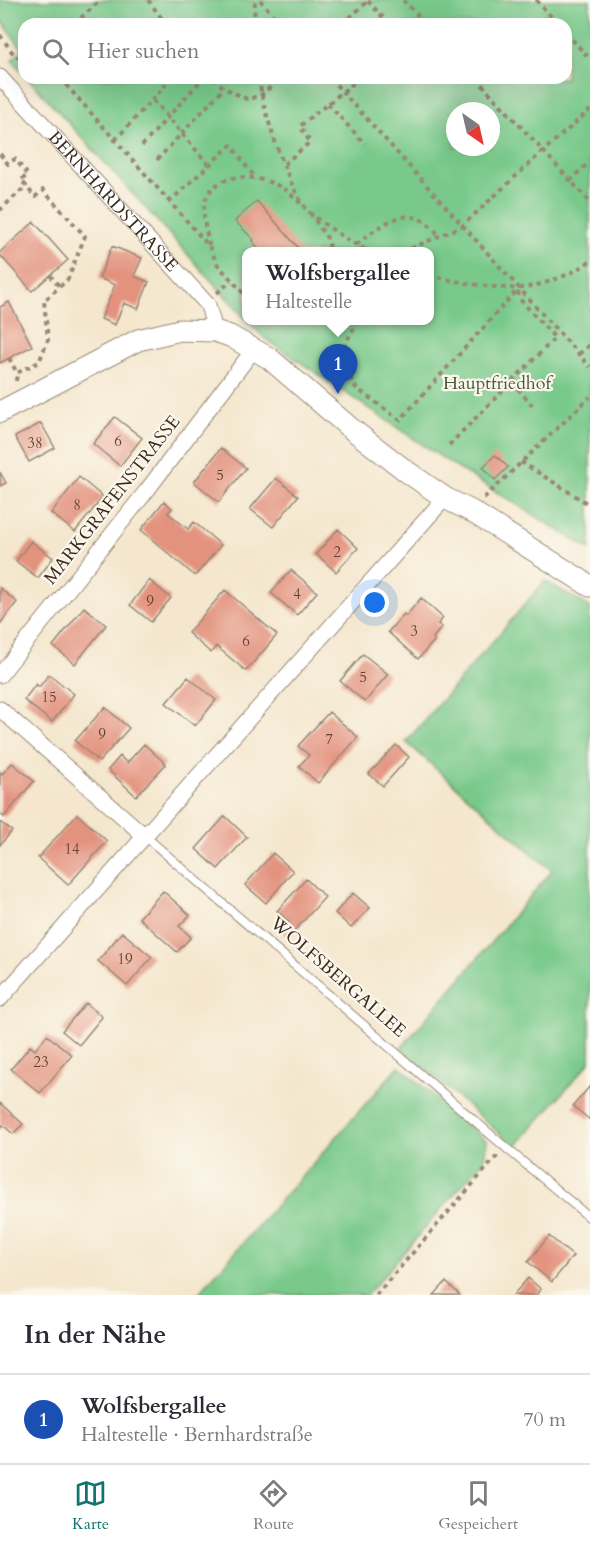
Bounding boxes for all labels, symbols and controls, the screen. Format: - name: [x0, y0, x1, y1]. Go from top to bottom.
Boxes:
- search box: [18, 18, 572, 84]
- icon: search: [39, 35, 72, 68]
- text: Hier suchen: [87, 36, 200, 66]
- north arrow: [446, 102, 500, 156]
- street label: BERNHARDSTRASSE: [42, 125, 184, 277]
- popup: [242, 247, 434, 325]
- text: Wolfsbergallee: [265, 258, 411, 288]
- text: Haltestelle: [265, 288, 352, 315]
- pin: 1: [318, 344, 358, 394]
- park label: Hauptfriedhof: [443, 371, 554, 396]
- street label: MARKGRAFENSTRASSE: [38, 410, 186, 590]
- house number: 6: [114, 431, 122, 451]
- house number: 38: [27, 433, 43, 453]
- house number: 5: [216, 465, 224, 485]
- house number: 8: [73, 495, 81, 515]
- house number: 2: [333, 542, 341, 562]
- house number: 4: [293, 584, 301, 604]
- your location: [360, 588, 389, 617]
- house number: 9: [146, 591, 154, 611]
- house number: 3: [410, 621, 418, 641]
- house number: 6: [242, 631, 250, 651]
- house number: 5: [359, 667, 367, 687]
- house number: 15: [41, 687, 57, 707]
- house number: 9: [98, 724, 106, 744]
- house number: 7: [325, 729, 333, 749]
- house number: 14: [64, 839, 80, 859]
- street label: WOLFSBERGALLEE: [264, 910, 411, 1043]
- house number: 19: [117, 949, 133, 969]
- house number: 23: [33, 1052, 49, 1072]
- text: In der Nähe: [24, 1317, 166, 1352]
- text: Wolfsbergallee: [81, 1391, 227, 1421]
- text: 1: [38, 1406, 49, 1433]
- text: 70 m: [523, 1406, 566, 1433]
- text: Haltestelle · Bernhardstraße: [81, 1421, 313, 1448]
- tab: Karte: [72, 1477, 109, 1535]
- tab: Route: [253, 1477, 294, 1535]
- tab: Gespeichert: [438, 1477, 518, 1535]

